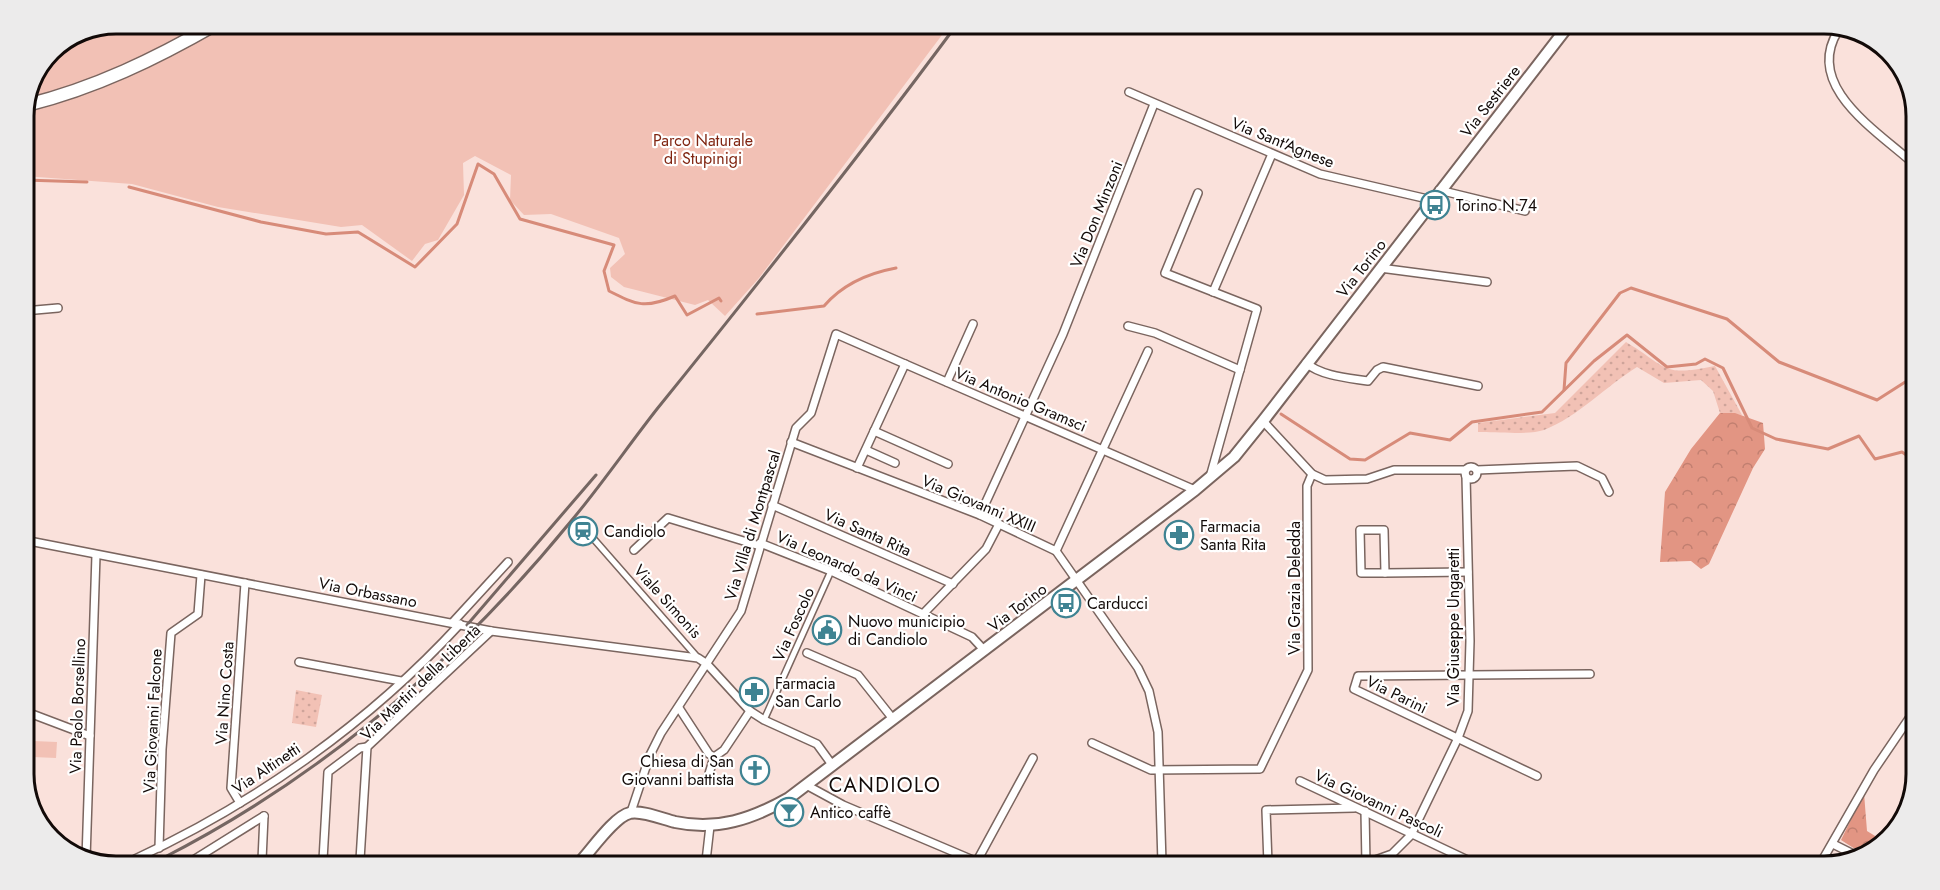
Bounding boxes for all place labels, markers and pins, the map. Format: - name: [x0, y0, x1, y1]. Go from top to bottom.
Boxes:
- bus stop icon: Torino N.74: [1419, 189, 1451, 221]
- place label: Torino N.74: [1456, 194, 1537, 217]
- station icon: Candiolo: [567, 515, 599, 547]
- place label: Farmacia Santa Rita: [1200, 515, 1266, 556]
- pharmacy icon: Farmacia Santa Rita: [1163, 519, 1195, 551]
- place label: Candiolo: [604, 520, 666, 543]
- bus stop icon: Carducci: [1050, 587, 1082, 619]
- place label: Carducci: [1087, 592, 1148, 615]
- place label: Nuovo municipio di Candiolo: [848, 610, 965, 651]
- public building icon: Nuovo municipio di Candiolo: [811, 614, 843, 646]
- place label: Farmacia San Carlo: [775, 672, 841, 713]
- pharmacy icon: Farmacia San Carlo: [738, 676, 770, 708]
- place label: Chiesa di San Giovanni battista: [622, 750, 734, 791]
- church icon: Chiesa di San Giovanni battista: [739, 754, 771, 786]
- bar icon: Antico caffè: [773, 796, 805, 828]
- place label: Antico caffè: [810, 801, 891, 824]

